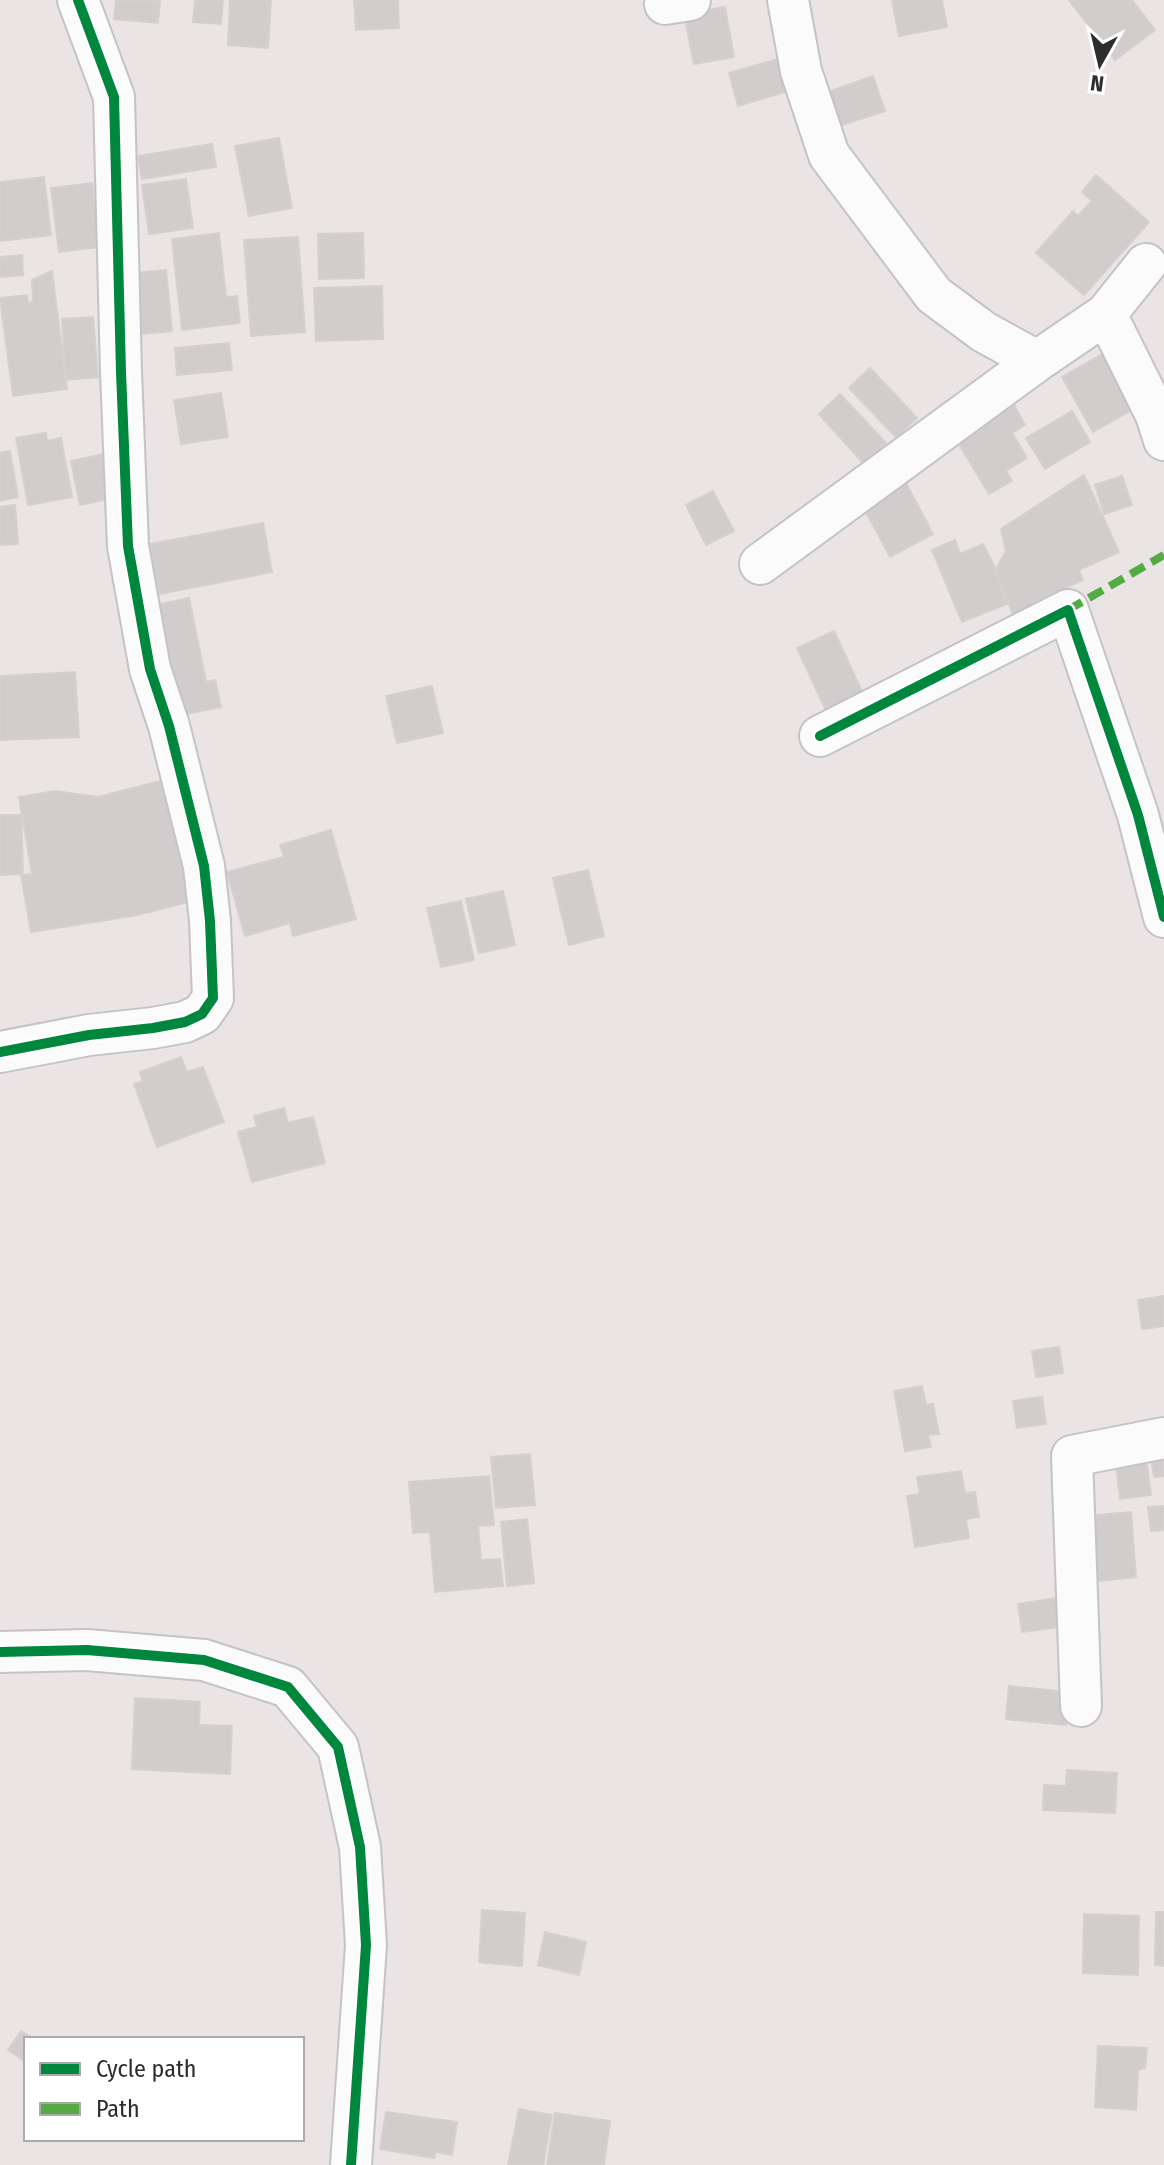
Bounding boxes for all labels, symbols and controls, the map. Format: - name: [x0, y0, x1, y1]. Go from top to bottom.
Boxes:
- north arrow: [1060, 24, 1140, 104]
- text: N: [1089, 69, 1106, 98]
- legend: [24, 2037, 304, 2141]
- text: Cycle path: [96, 2055, 196, 2083]
- text: Path: [96, 2095, 140, 2123]

